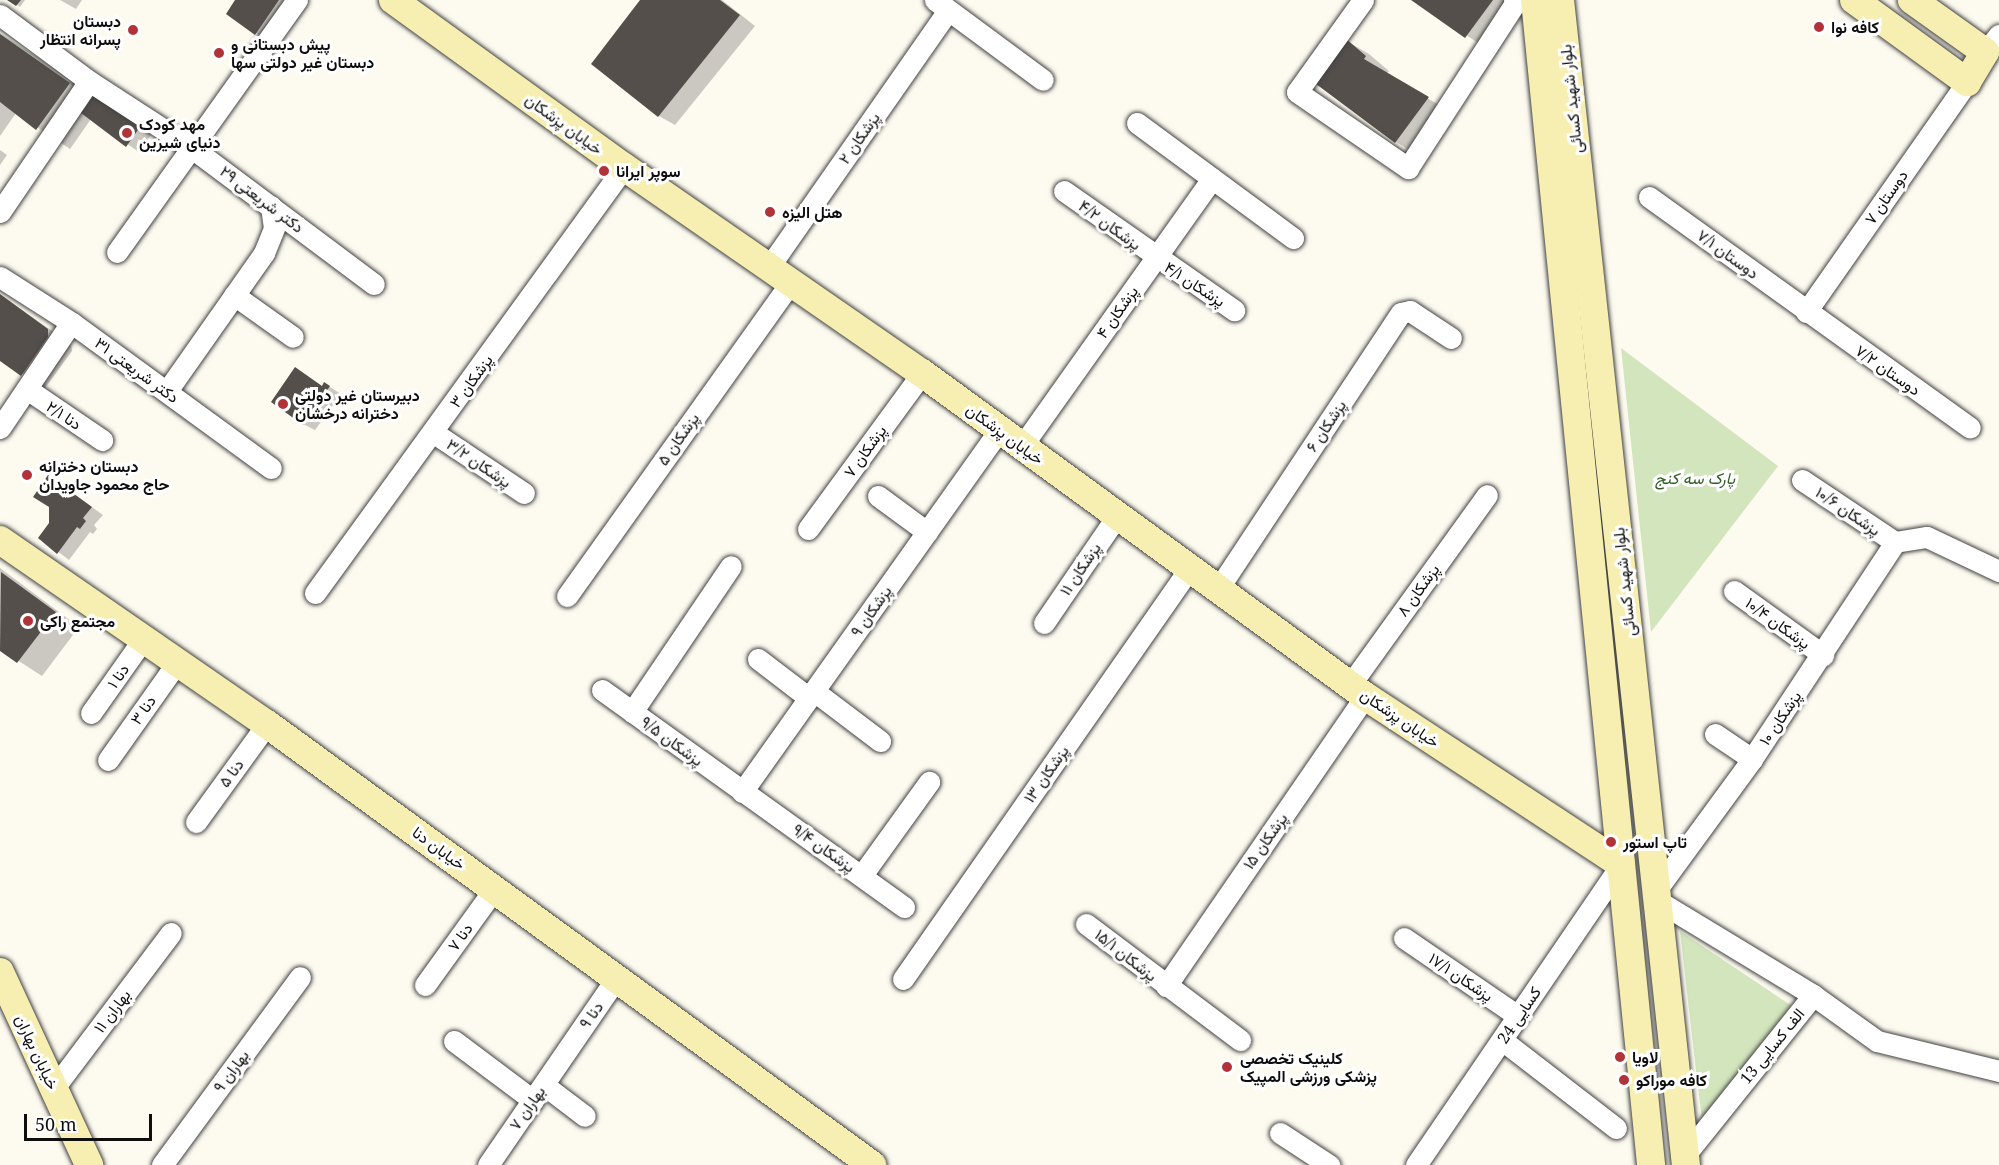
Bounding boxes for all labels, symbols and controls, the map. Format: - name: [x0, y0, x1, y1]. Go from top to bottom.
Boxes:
- place label: دبستان پسرانه انتظار: [40, 11, 121, 49]
- place label: کافه نوا: [1831, 17, 1879, 37]
- marker: کافه نوا: [1812, 20, 1826, 34]
- marker: دبستان پسرانه انتظار: [126, 23, 140, 37]
- place label: پیش دبستانی و دبستان غیر دولتی سها: [231, 34, 374, 72]
- street label: بلوار شهید کسائی: [1556, 44, 1586, 154]
- marker: پیش دبستانی و دبستان غیر دولتی سها: [212, 46, 226, 60]
- street label: خیابان پزشکان: [522, 90, 606, 158]
- street label: ۲ پزشکان: [834, 108, 884, 168]
- place label: مهد کودک دنیای شیرین: [139, 114, 220, 152]
- marker: مهد کودک دنیای شیرین: [120, 126, 134, 140]
- street label: ۲۹ دکتر شریعتی: [216, 161, 308, 237]
- place label: سوپر ایرانا: [616, 161, 681, 181]
- marker: سوپر ایرانا: [597, 164, 611, 178]
- street label: ۷ دوستان: [1860, 166, 1912, 228]
- street label: ۴/۲ پزشکان: [1075, 196, 1145, 254]
- place label: هتل الیزه: [782, 202, 843, 222]
- marker: هتل الیزه: [763, 205, 777, 219]
- street label: ۷/۱ دوستان: [1694, 225, 1762, 283]
- street label: ۴/۱ پزشکان: [1161, 257, 1229, 311]
- street label: ۴ پزشکان: [1092, 282, 1142, 342]
- street label: ۳۱ دکتر شریعتی: [91, 333, 183, 407]
- street label: ۷/۲ دوستان: [1852, 341, 1924, 399]
- street label: ۳ پزشکان: [445, 351, 497, 411]
- place label: دبیرستان غیر دولتی دخترانه درخشان: [295, 385, 420, 423]
- street label: ۲/۱ دنا: [43, 396, 85, 434]
- street label: ۶ پزشکان: [1302, 396, 1350, 456]
- marker: دبیرستان غیر دولتی دخترانه درخشان: [276, 397, 290, 411]
- street label: خیابان پزشکان: [963, 400, 1047, 468]
- street label: ۵ پزشکان: [653, 409, 703, 469]
- street label: ۷ پزشکان: [840, 421, 890, 481]
- street label: ۳/۲ پزشکان: [443, 434, 515, 492]
- place label: دبستان دخترانه حاج محمود جاویدان: [39, 456, 169, 494]
- marker: دبستان دخترانه حاج محمود جاویدان: [20, 468, 34, 482]
- park label: پارک سه کنج: [1655, 468, 1735, 488]
- street label: ۱۰/۶ پزشکان: [1812, 482, 1884, 540]
- street label: بلوار شهید کسائی: [1609, 527, 1639, 637]
- street label: ۱۱ پزشکان: [1055, 539, 1105, 599]
- street label: ۸ پزشکان: [1393, 560, 1443, 620]
- street label: ۹ پزشکان: [846, 582, 896, 640]
- street label: ۱۰/۴ پزشکان: [1742, 593, 1814, 653]
- place label: مجتمع راکی: [40, 611, 115, 631]
- marker: مجتمع راکی: [21, 614, 35, 628]
- street label: ۱ دنا: [103, 660, 133, 692]
- street label: خیابان پزشکان: [1357, 685, 1443, 751]
- street label: ۱۰ پزشکان: [1755, 687, 1805, 749]
- street label: ۳ دنا: [126, 692, 160, 728]
- street label: ۹/۵ پزشکان: [637, 712, 707, 770]
- street label: ۱۳ پزشکان: [1019, 742, 1073, 806]
- street label: ۵ دنا: [214, 755, 248, 791]
- street label: ۱۵ پزشکان: [1239, 809, 1291, 873]
- street label: ۹/۴ پزشکان: [789, 820, 859, 876]
- street label: خیابان دنا: [409, 822, 469, 874]
- place label: تاپ استور: [1623, 832, 1687, 852]
- marker: تاپ استور: [1604, 835, 1618, 849]
- street label: ۷ دنا: [443, 919, 477, 955]
- street label: ۱۵/۱ پزشکان: [1091, 925, 1161, 985]
- street label: ۱۷/۱ پزشکان: [1425, 948, 1497, 1006]
- street label: کسایی 24: [1493, 983, 1545, 1047]
- street label: ۱۱ بهاران: [90, 986, 134, 1036]
- street label: ۹ دنا: [575, 998, 607, 1032]
- street label: 13 الف کسایی: [1736, 1004, 1808, 1088]
- street label: خیابان بهاران: [11, 1012, 63, 1092]
- street label: ۹ بهاران: [209, 1046, 253, 1096]
- place label: لاویا: [1632, 1047, 1658, 1067]
- place label: کلینیک تخصصی پزشکی ورزشی المپیک: [1240, 1048, 1377, 1086]
- marker: لاویا: [1613, 1050, 1627, 1064]
- marker: کلینیک تخصصی پزشکی ورزشی المپیک: [1218, 1058, 1236, 1076]
- place label: کافه موراکو: [1636, 1070, 1707, 1090]
- marker: کافه موراکو: [1617, 1073, 1631, 1087]
- street label: ۷ بهاران: [505, 1082, 549, 1134]
- scale bar: [27, 1102, 154, 1140]
- text: 50 m: [35, 1112, 77, 1136]

